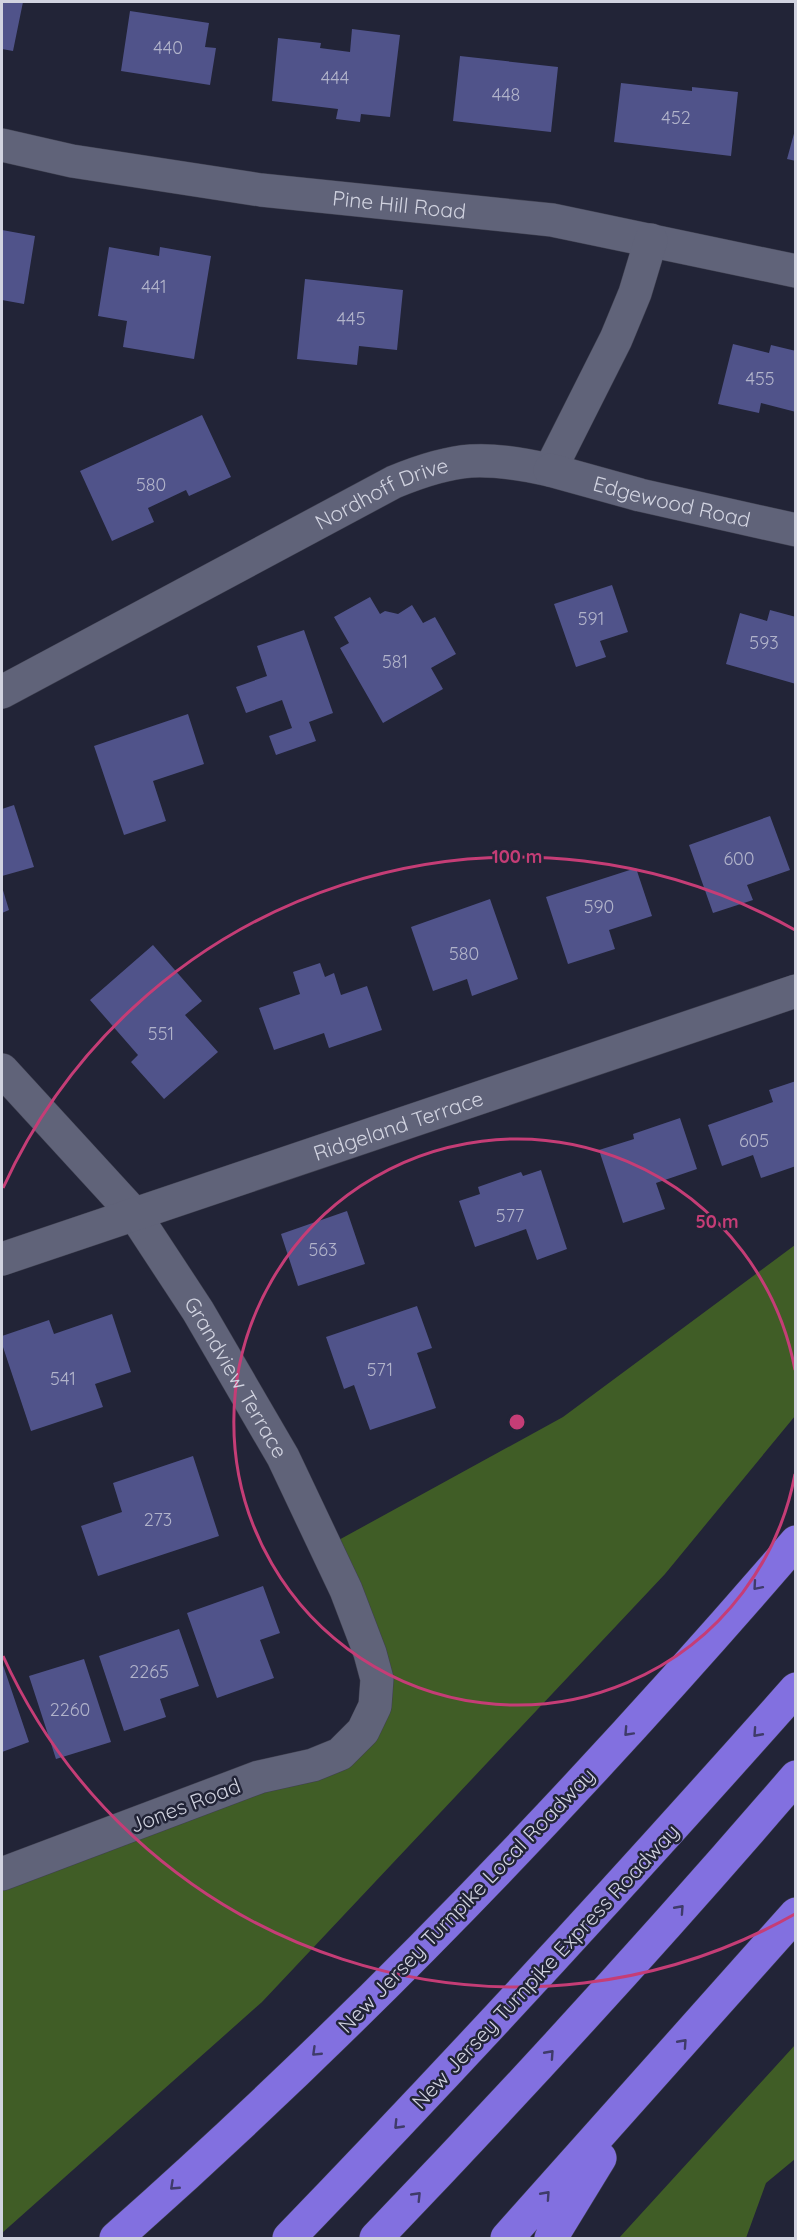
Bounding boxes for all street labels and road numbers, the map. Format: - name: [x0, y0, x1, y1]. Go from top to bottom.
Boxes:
- street label: Pine Hill Road: [331, 184, 467, 224]
- street label: Nordhoff Drive: [310, 452, 451, 535]
- street label: Edgewood Road: [590, 470, 753, 532]
- street label: Ridgeland Terrace: [310, 1085, 486, 1166]
- street label: Grandview Terrace: [179, 1291, 294, 1462]
- street label: New Jersey Turnpike Local Roadway: [332, 1762, 600, 2038]
- street label: Jones Road: [126, 1772, 244, 1838]
- street label: New Jersey Turnpike Express Roadway: [406, 1818, 684, 2114]

